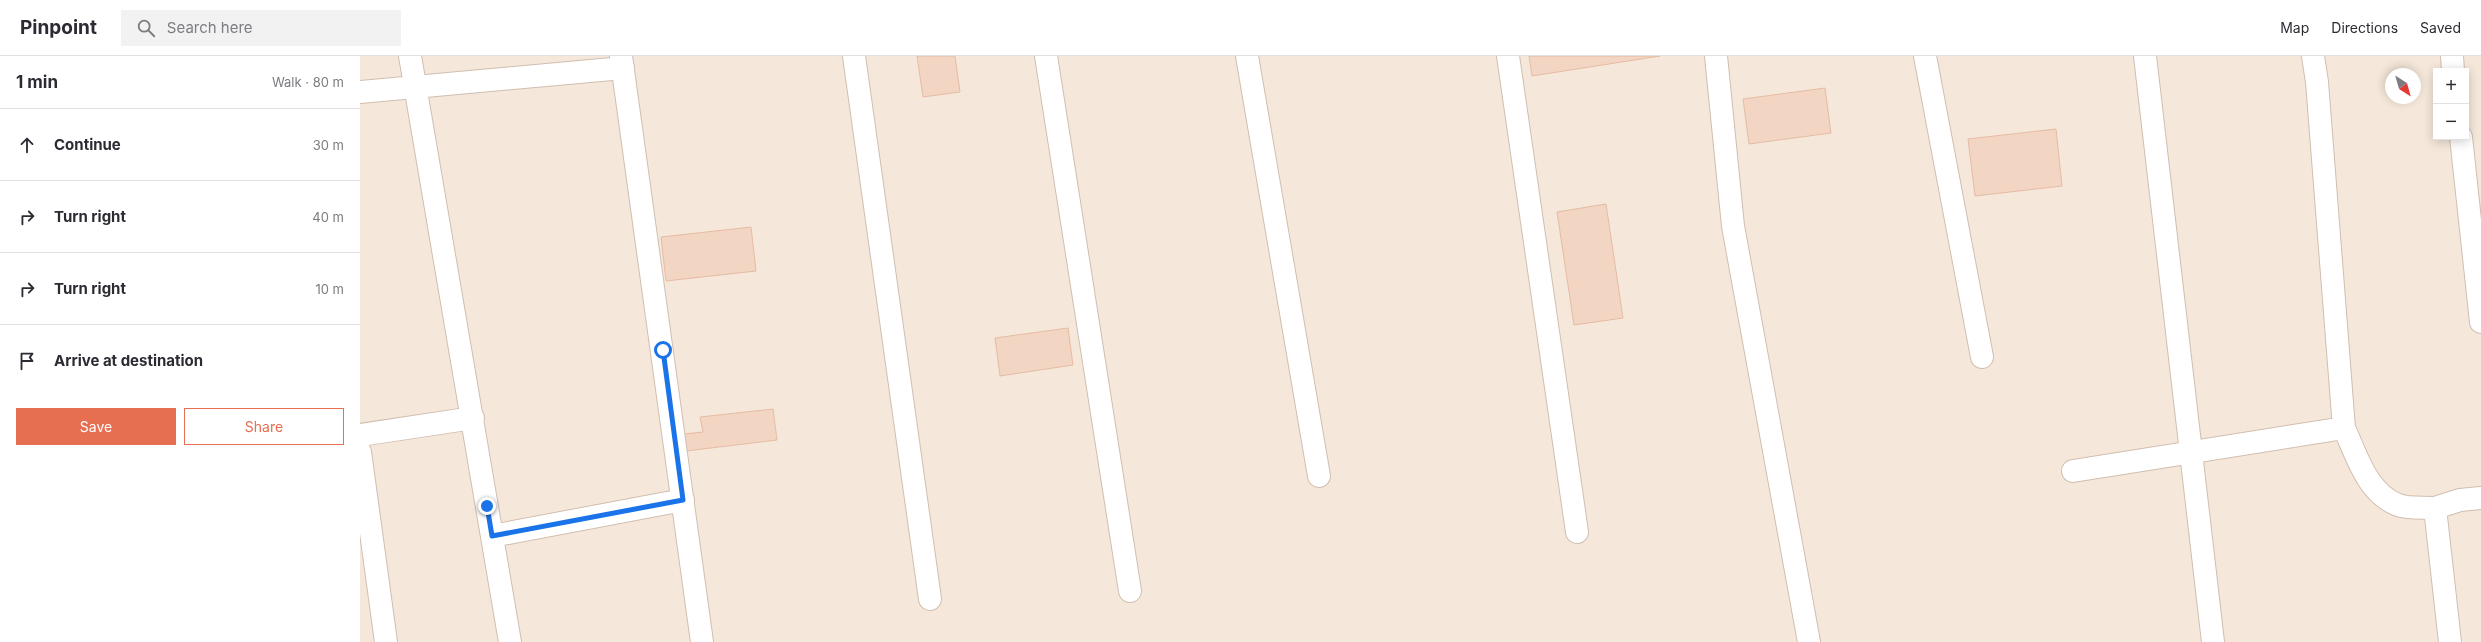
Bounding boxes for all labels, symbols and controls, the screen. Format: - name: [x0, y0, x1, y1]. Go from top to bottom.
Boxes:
- search box: [121, 10, 401, 46]
- text: Pinpoint: [20, 16, 97, 39]
- icon: search: [135, 17, 157, 39]
- text: Search here: [167, 18, 253, 37]
- text: Map: [2280, 19, 2309, 36]
- text: Directions: [2331, 19, 2398, 36]
- text: Saved: [2420, 19, 2461, 36]
- north arrow: [2385, 68, 2421, 104]
- map controls: [2433, 68, 2469, 140]
- button: +: [2433, 68, 2469, 104]
- text: 1 min: [16, 72, 58, 92]
- text: Walk · 80 m: [272, 74, 344, 90]
- button: −: [2433, 104, 2469, 140]
- icon: ahead: [16, 134, 38, 156]
- text: Continue: [54, 135, 121, 154]
- text: 30 m: [313, 137, 344, 153]
- icon: right: [16, 206, 38, 228]
- text: Turn right: [54, 207, 126, 226]
- text: 40 m: [312, 209, 344, 225]
- icon: right: [16, 278, 38, 300]
- text: Turn right: [54, 279, 126, 298]
- text: 10 m: [315, 281, 344, 297]
- route start: [654, 341, 672, 359]
- icon: arrive: [16, 350, 38, 372]
- text: Arrive at destination: [54, 351, 203, 370]
- button: Save: [16, 408, 176, 445]
- button: Share: [184, 408, 344, 445]
- route end: [478, 497, 496, 515]

